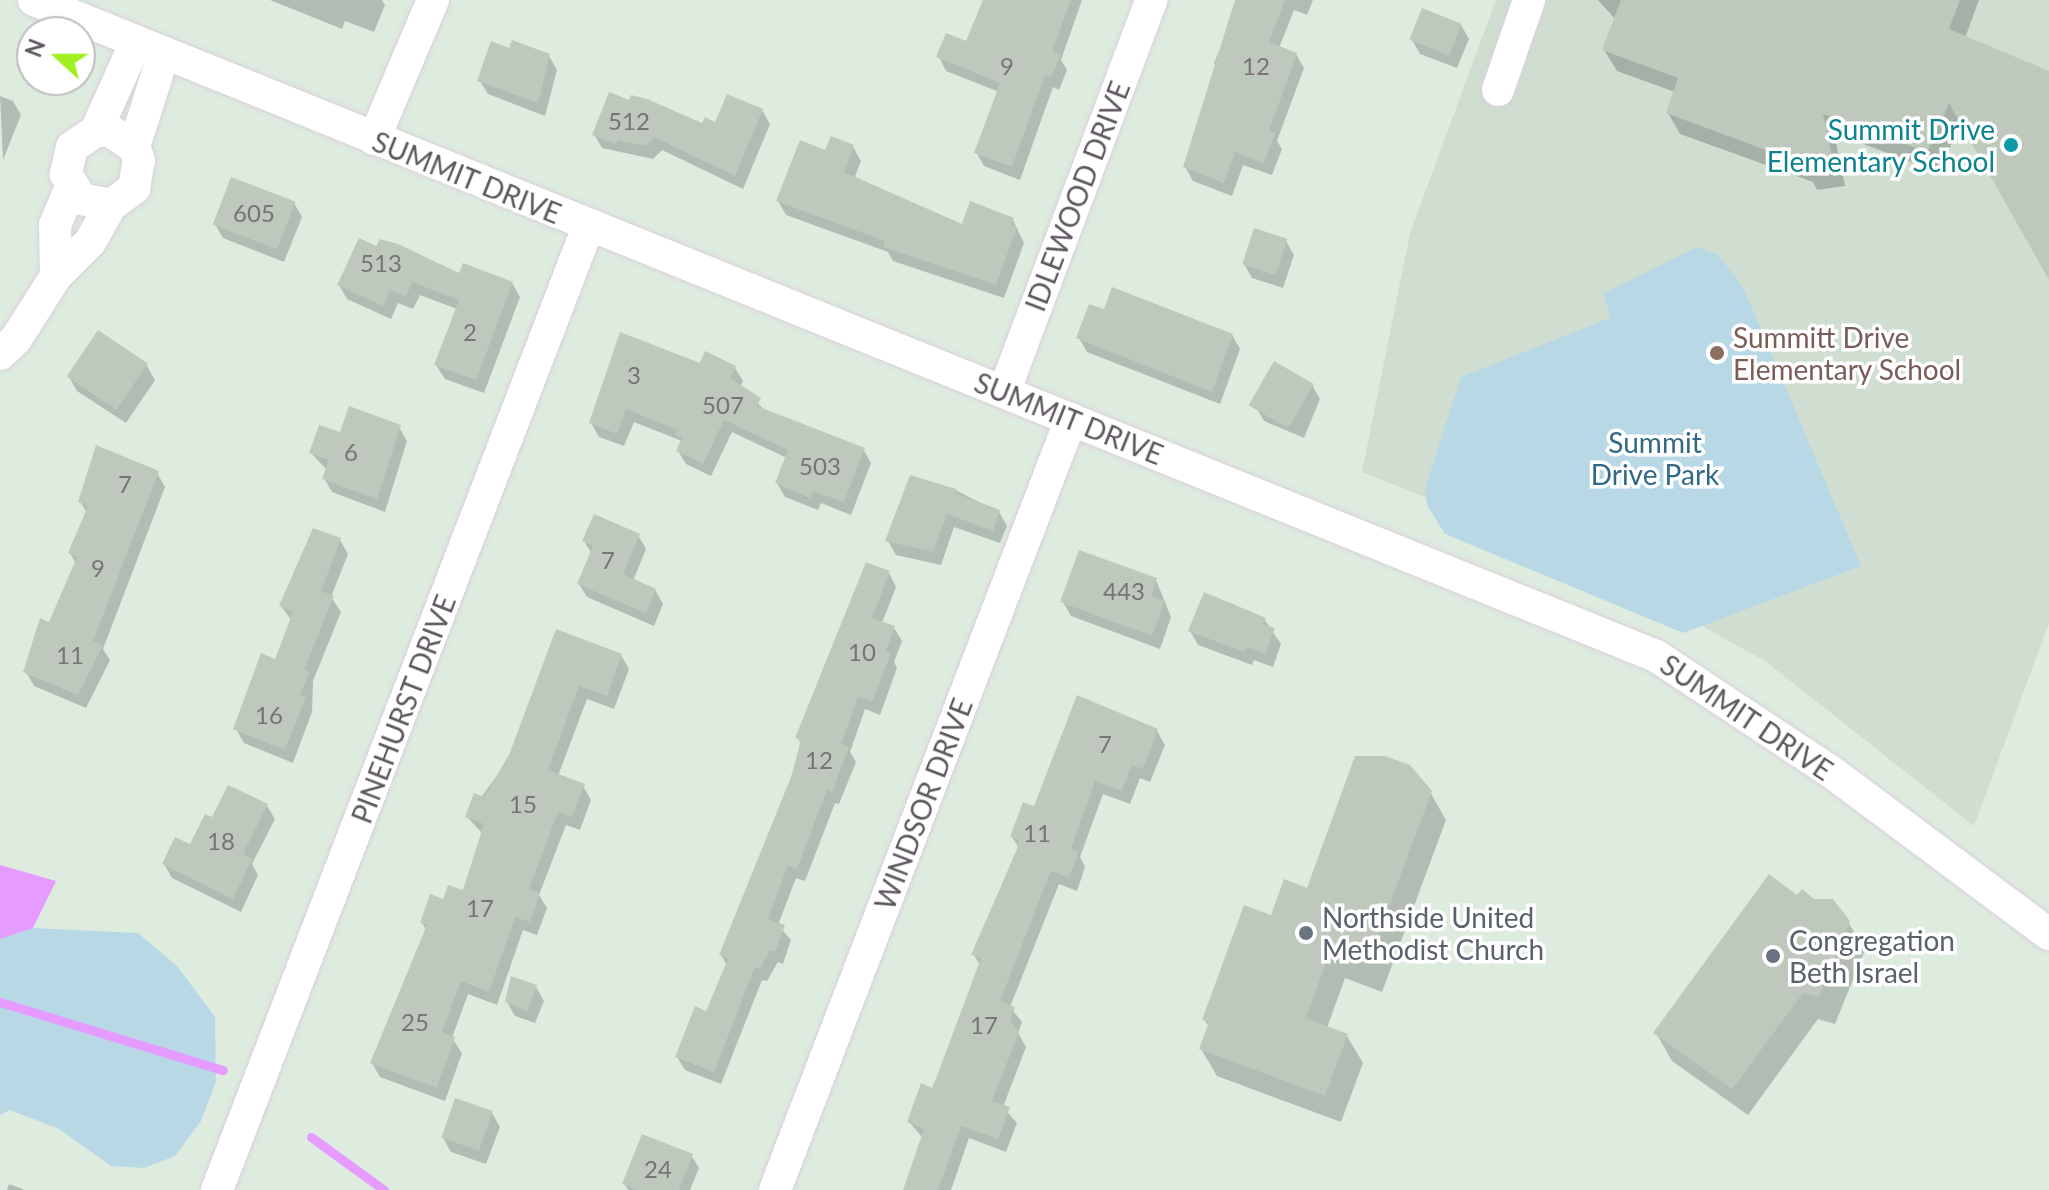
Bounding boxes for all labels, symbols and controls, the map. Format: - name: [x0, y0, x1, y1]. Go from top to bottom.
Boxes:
- north arrow: [16, 16, 96, 96]
- text: N: [19, 35, 51, 61]
- house number: 9: [1000, 52, 1014, 80]
- house number: 12: [1242, 52, 1270, 80]
- street label: IDLEWOOD DRIVE: [1018, 76, 1136, 316]
- house number: 512: [608, 107, 650, 135]
- place label: Summit Drive Elementary School: [1766, 112, 1995, 178]
- street label: SUMMIT DRIVE: [367, 124, 567, 230]
- marker: Summit Drive Elementary School: [2002, 136, 2020, 154]
- house number: 605: [233, 199, 275, 227]
- house number: 513: [360, 249, 402, 277]
- house number: 2: [463, 318, 477, 346]
- place label: Summitt Drive Elementary School: [1733, 320, 1962, 386]
- marker: Summitt Drive Elementary School: [1708, 344, 1726, 362]
- house number: 3: [627, 361, 641, 389]
- street label: SUMMIT DRIVE: [969, 365, 1169, 471]
- house number: 507: [702, 391, 744, 419]
- park label: Summit Drive Park: [1591, 425, 1719, 491]
- house number: 6: [344, 438, 358, 466]
- house number: 503: [799, 452, 841, 480]
- house number: 7: [118, 470, 132, 498]
- house number: 7: [601, 546, 615, 574]
- house number: 9: [91, 554, 105, 582]
- house number: 443: [1103, 577, 1145, 605]
- street label: PINEHURST DRIVE: [344, 590, 462, 828]
- house number: 10: [848, 638, 876, 666]
- house number: 11: [56, 641, 84, 669]
- street label: SUMMIT DRIVE: [1654, 647, 1840, 787]
- street label: WINDSOR DRIVE: [867, 694, 979, 914]
- house number: 16: [255, 701, 283, 729]
- house number: 7: [1098, 730, 1112, 758]
- house number: 12: [805, 746, 833, 774]
- house number: 15: [509, 790, 537, 818]
- house number: 11: [1023, 819, 1051, 847]
- house number: 18: [207, 827, 235, 855]
- house number: 17: [466, 894, 494, 922]
- place label: Northside United Methodist Church: [1322, 900, 1544, 966]
- place label: Congregation Beth Israel: [1789, 923, 1955, 989]
- marker: Northside United Methodist Church: [1297, 924, 1315, 942]
- marker: Congregation Beth Israel: [1764, 947, 1782, 965]
- house number: 25: [401, 1008, 429, 1036]
- house number: 17: [970, 1011, 998, 1039]
- house number: 24: [644, 1155, 672, 1183]

